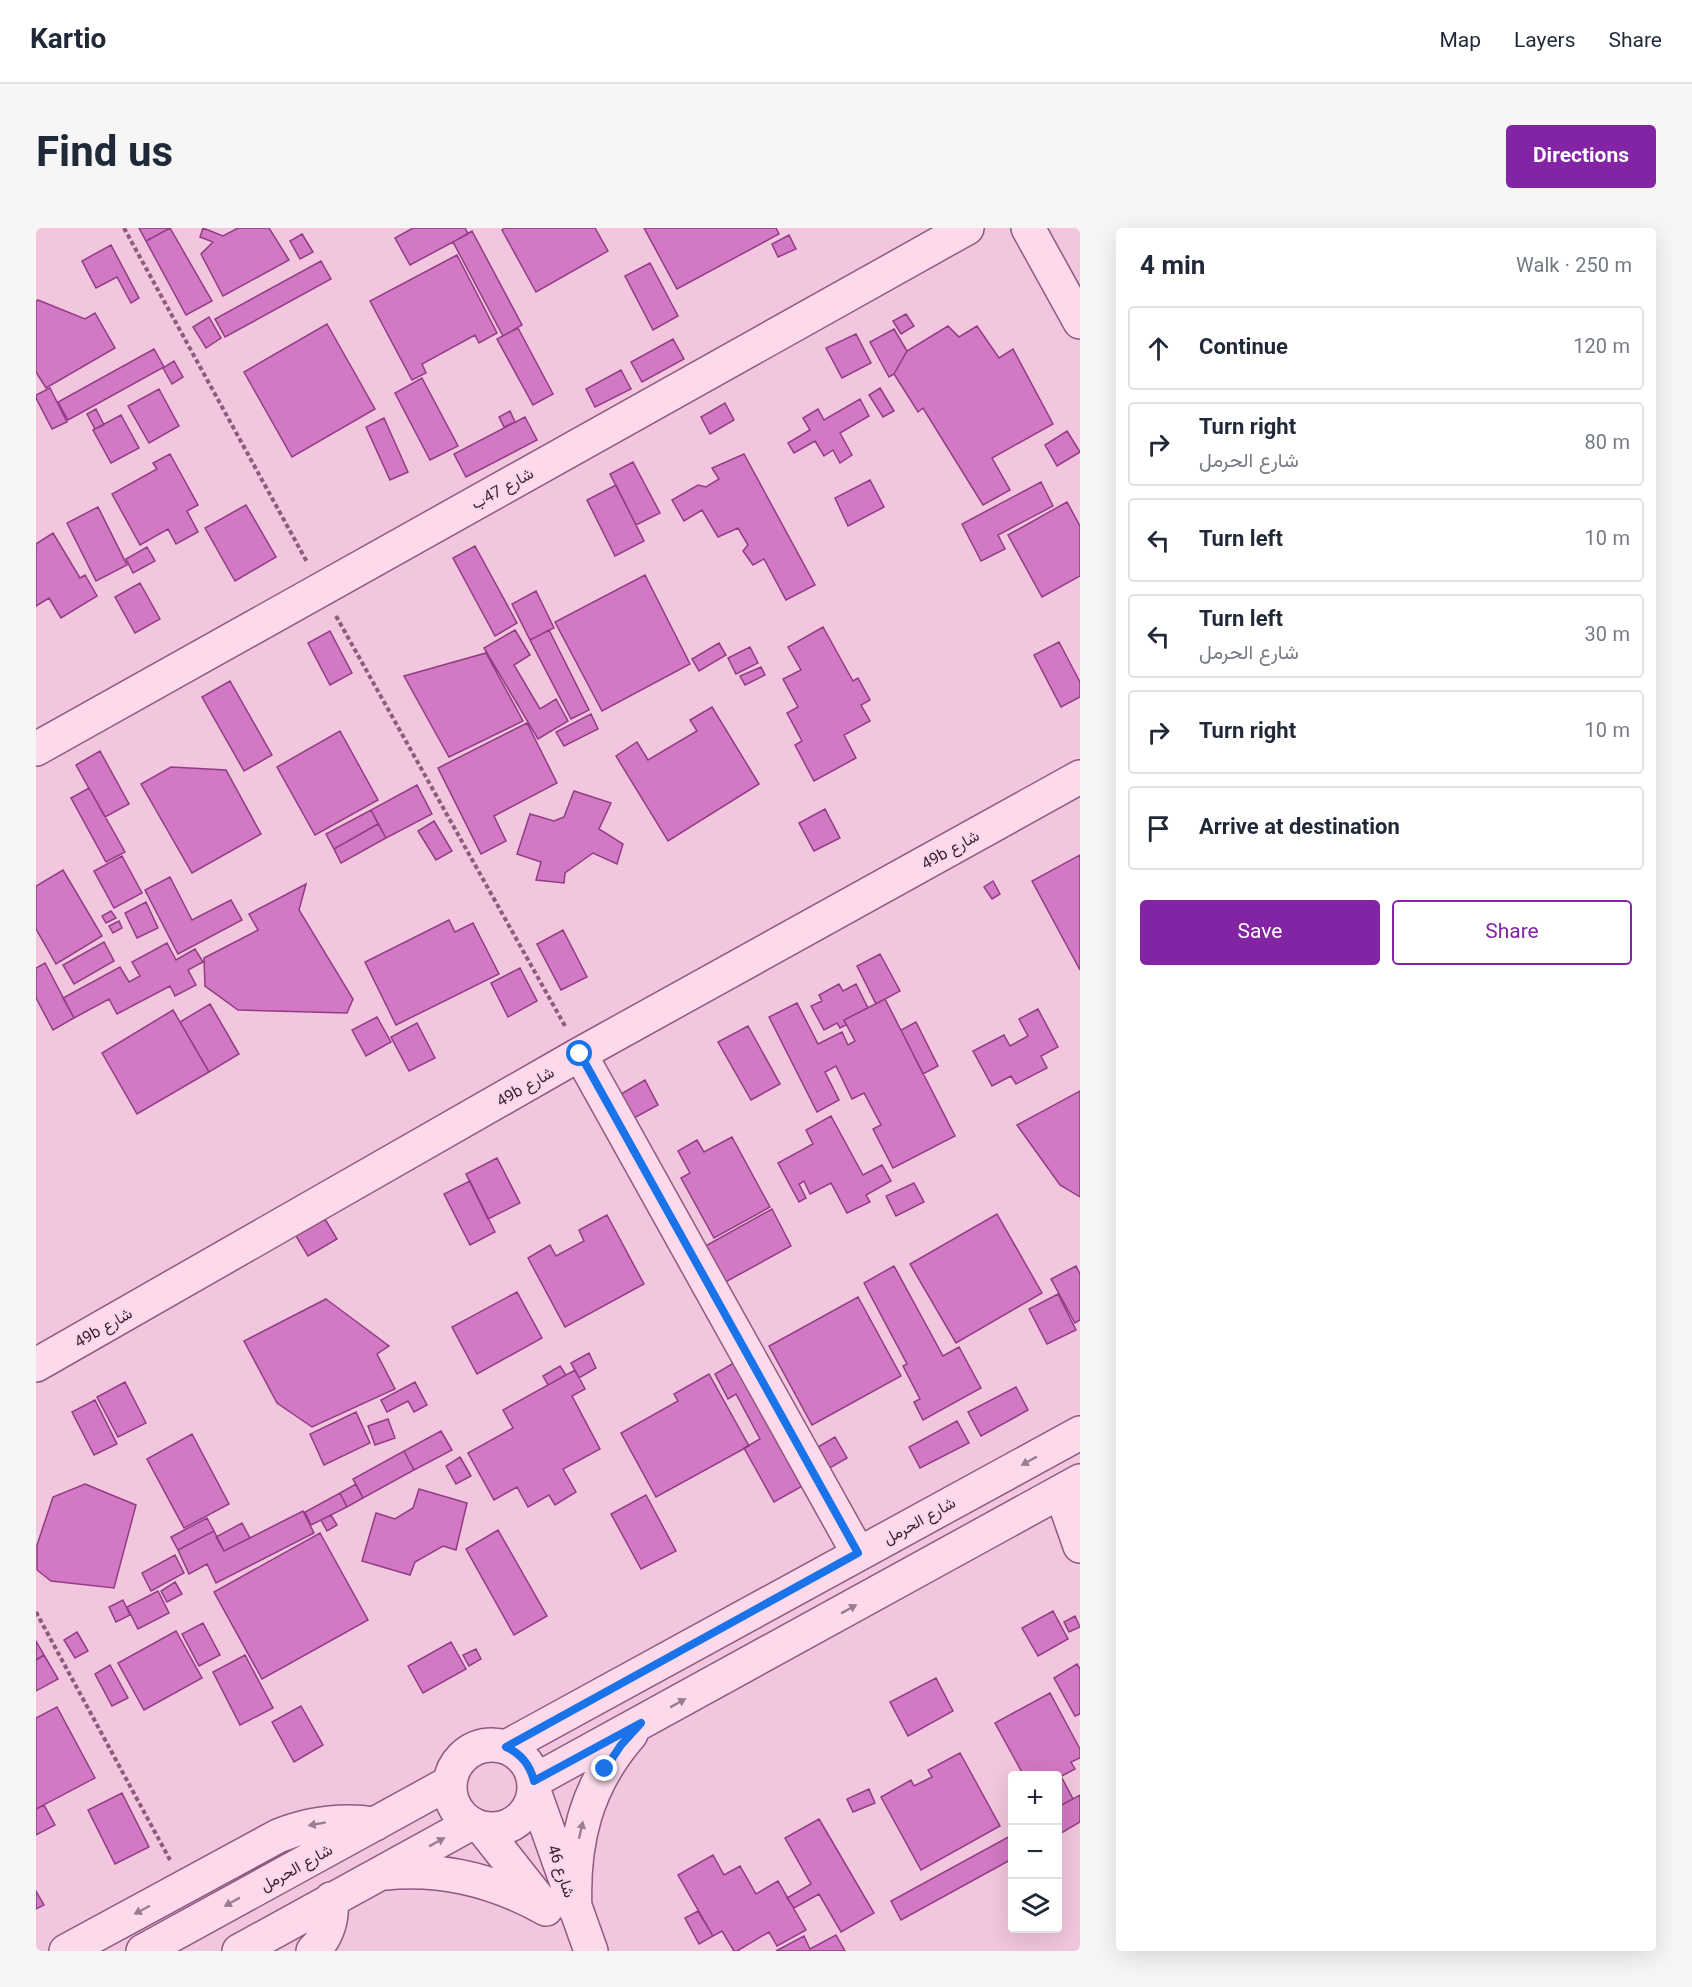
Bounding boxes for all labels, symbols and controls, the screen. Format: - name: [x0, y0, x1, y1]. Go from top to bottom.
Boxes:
- text: Kartio: [30, 19, 106, 63]
- text: Map: [1439, 25, 1481, 58]
- text: Layers: [1514, 25, 1575, 58]
- text: Share: [1608, 25, 1662, 58]
- text: Find us: [36, 123, 173, 189]
- button: Directions: [1506, 125, 1656, 188]
- text: 4 min: [1140, 247, 1205, 288]
- text: Walk · 250 m: [1516, 251, 1632, 283]
- text: Continue: [1199, 331, 1288, 366]
- icon: ahead: [1142, 332, 1175, 365]
- text: 120 m: [1573, 332, 1630, 364]
- text: Turn right: [1199, 411, 1296, 446]
- icon: right: [1142, 428, 1175, 461]
- text: 80 m: [1585, 428, 1630, 460]
- text: شارع الحرمل: [1199, 446, 1299, 478]
- street label: شارع 47ب: [467, 463, 539, 518]
- text: Turn left: [1199, 523, 1283, 558]
- icon: left: [1142, 524, 1175, 557]
- text: 10 m: [1585, 524, 1630, 556]
- text: Turn left: [1199, 603, 1283, 638]
- icon: left: [1142, 620, 1175, 653]
- text: 30 m: [1585, 620, 1630, 652]
- text: شارع الحرمل: [1199, 638, 1299, 670]
- text: Turn right: [1199, 715, 1296, 750]
- icon: right: [1142, 716, 1175, 749]
- text: 10 m: [1585, 716, 1630, 748]
- text: Arrive at destination: [1199, 811, 1400, 846]
- icon: arrive: [1142, 812, 1175, 845]
- street label: 49b شارع: [917, 825, 985, 878]
- button: Save: [1140, 900, 1380, 965]
- button: Share: [1392, 900, 1632, 965]
- route start: [566, 1040, 592, 1066]
- street label: 49b شارع: [493, 1061, 560, 1115]
- street label: 49b شارع: [71, 1302, 138, 1356]
- one-way arrow: [1020, 1456, 1037, 1466]
- street label: شارع الحرمل: [879, 1492, 961, 1552]
- one-way arrow: [840, 1604, 857, 1614]
- one-way arrow: [669, 1698, 686, 1708]
- route end: [591, 1755, 617, 1781]
- map controls: [1008, 1771, 1062, 1933]
- button: +: [1008, 1771, 1062, 1825]
- one-way arrow: [307, 1820, 326, 1829]
- one-way arrow: [576, 1821, 586, 1840]
- button: −: [1008, 1825, 1062, 1879]
- one-way arrow: [429, 1837, 446, 1847]
- street label: شارع الحرمل: [256, 1839, 338, 1899]
- street label: شارع 46: [539, 1842, 580, 1902]
- button: layers: [1008, 1879, 1062, 1933]
- one-way arrow: [223, 1897, 240, 1907]
- one-way arrow: [134, 1905, 151, 1915]

